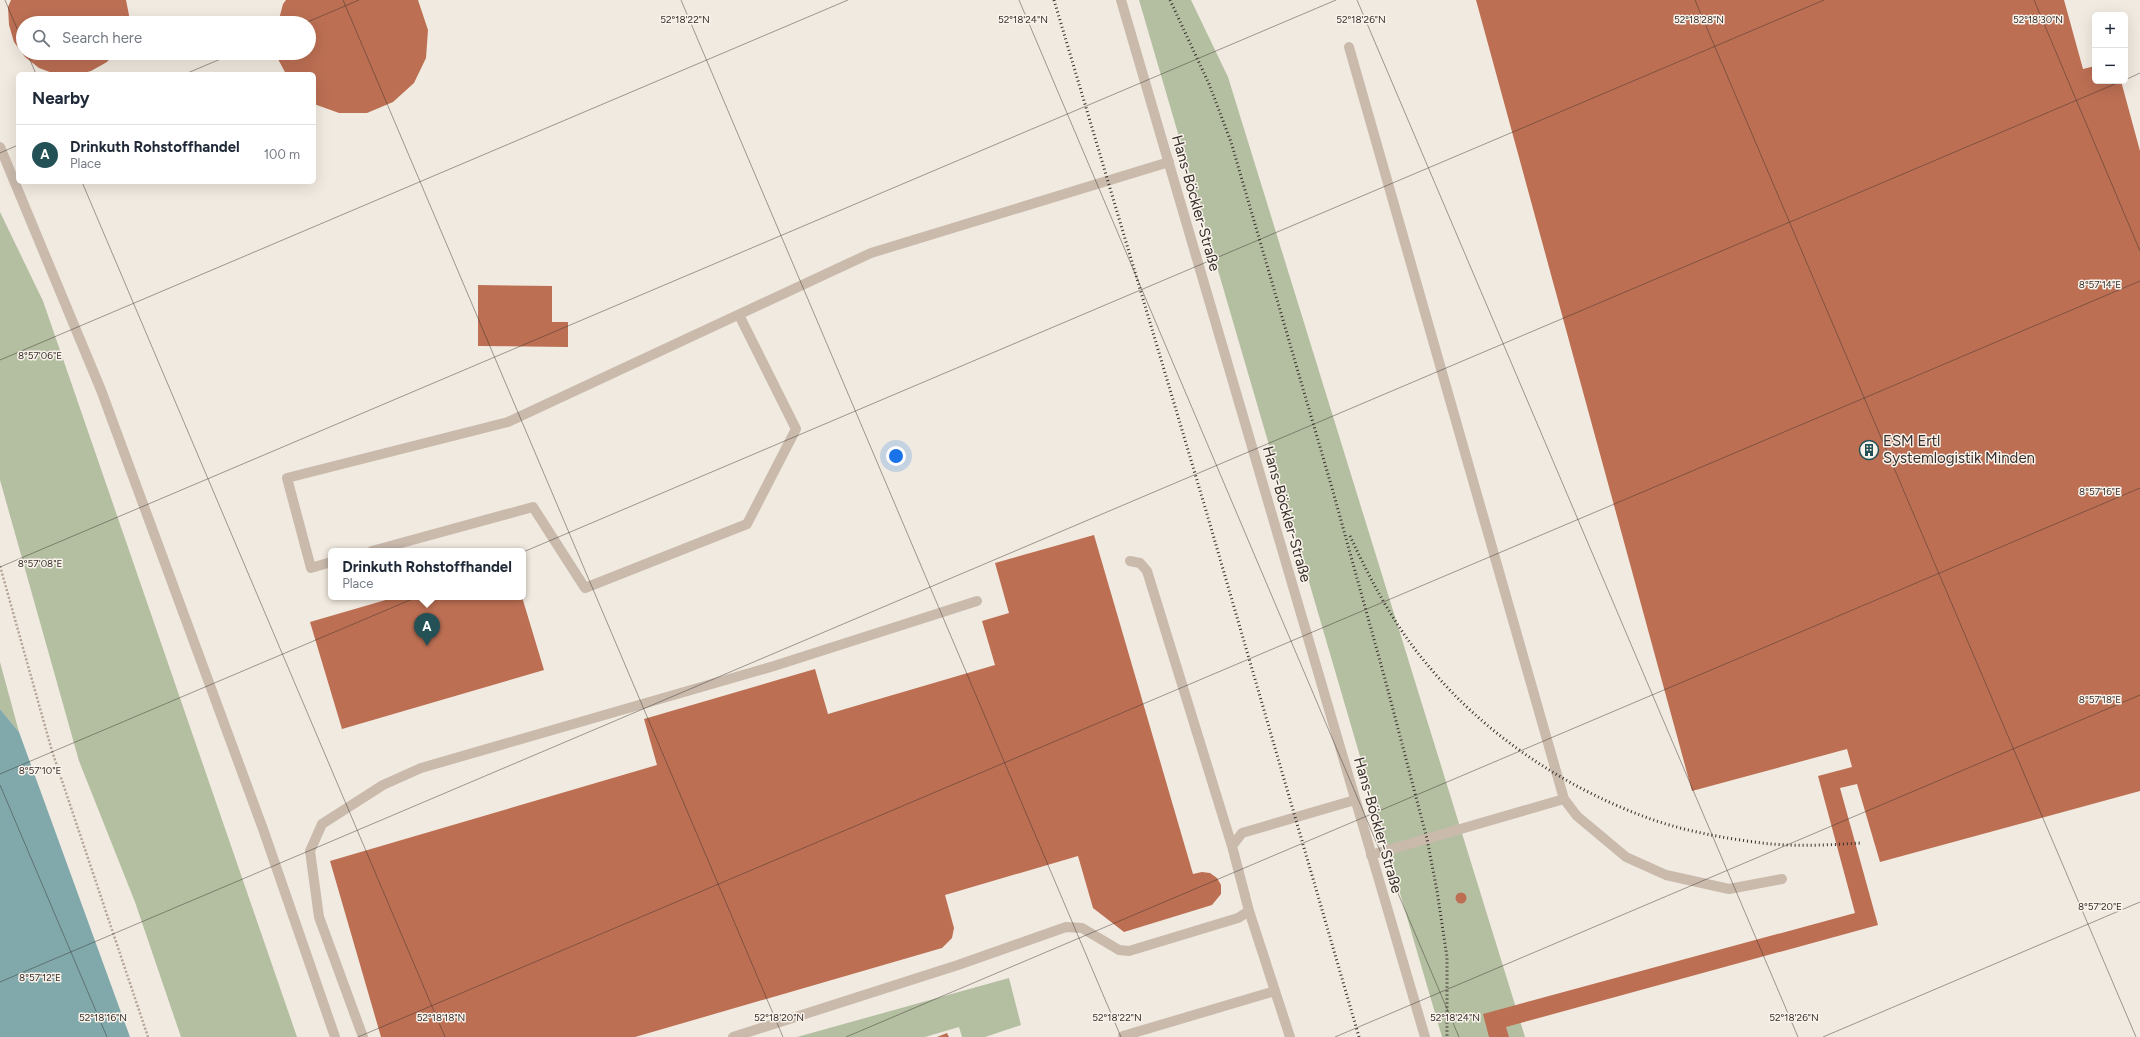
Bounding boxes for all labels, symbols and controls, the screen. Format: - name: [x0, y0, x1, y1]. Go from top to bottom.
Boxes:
- map controls: [2092, 12, 2128, 84]
- button: +: [2092, 12, 2128, 48]
- text: 52°18'22"N: [660, 13, 710, 26]
- text: 52°18'24"N: [998, 13, 1048, 26]
- text: 52°18'26"N: [1336, 13, 1386, 26]
- text: 52°18'28"N: [1674, 13, 1724, 26]
- text: 52°18'30"N: [2013, 13, 2063, 26]
- search box: [16, 16, 316, 60]
- icon: search: [30, 27, 52, 49]
- text: Search here: [62, 29, 142, 47]
- button: −: [2092, 48, 2128, 84]
- text: Nearby: [32, 88, 90, 108]
- street label: Hans-Böckler-Straße: [1168, 133, 1224, 273]
- text: Drinkuth Rohstoffhandel: [70, 138, 240, 156]
- text: A: [40, 147, 50, 162]
- text: 100 m: [264, 147, 300, 162]
- text: Place: [70, 156, 101, 171]
- text: 8°57'14"E: [2079, 278, 2121, 291]
- text: 8°57'06"E: [18, 349, 62, 362]
- place label: ESM Ertl Systemlogistik Minden: [1883, 432, 2035, 467]
- building icon: ESM Ertl Systemlogistik Minden: [1858, 439, 1880, 461]
- street label: Hans-Böckler-Straße: [1259, 444, 1315, 584]
- your location: [886, 446, 906, 466]
- text: 8°57'16"E: [2079, 485, 2121, 498]
- popup: [328, 548, 526, 600]
- text: 8°57'08"E: [18, 557, 62, 570]
- text: Drinkuth Rohstoffhandel: [342, 558, 512, 576]
- text: Place: [342, 576, 373, 591]
- pin: A: [414, 613, 440, 646]
- text: 8°57'18"E: [2079, 693, 2121, 706]
- street label: Hans-Böckler-Straße: [1350, 755, 1406, 895]
- text: 8°57'10"E: [19, 764, 61, 777]
- text: 8°57'20"E: [2078, 900, 2122, 913]
- text: 8°57'12"E: [19, 971, 61, 984]
- text: 52°18'16"N: [79, 1011, 127, 1024]
- text: 52°18'18"N: [417, 1011, 465, 1024]
- text: 52°18'20"N: [754, 1011, 804, 1024]
- text: 52°18'22"N: [1092, 1011, 1142, 1024]
- text: 52°18'24"N: [1430, 1011, 1480, 1024]
- text: 52°18'26"N: [1769, 1011, 1819, 1024]

